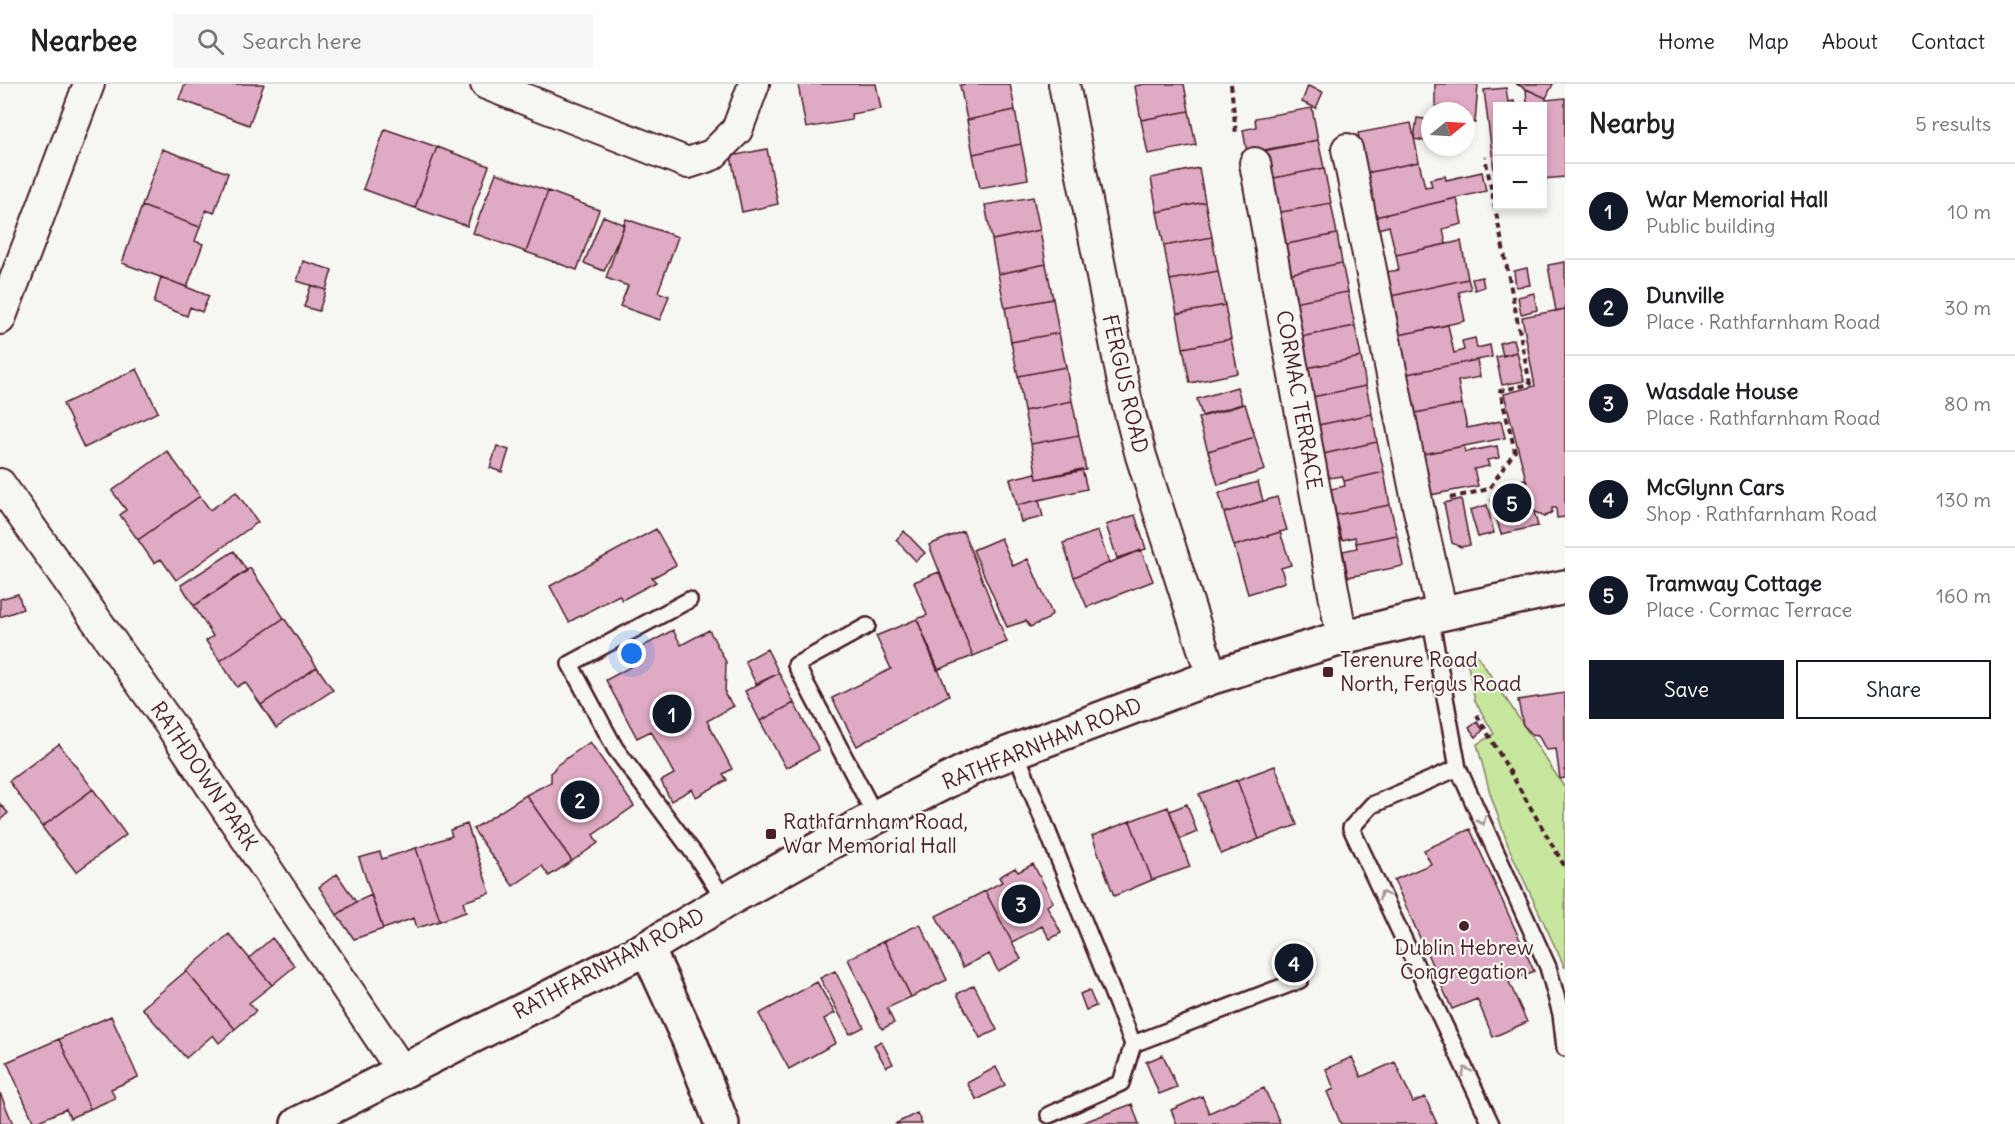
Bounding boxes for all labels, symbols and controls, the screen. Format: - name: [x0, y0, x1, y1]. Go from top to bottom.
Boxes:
- search box: [173, 14, 593, 68]
- text: Nearbee: [30, 23, 137, 59]
- icon: search: [194, 25, 227, 58]
- text: Search here: [242, 27, 362, 55]
- text: Home: [1658, 28, 1715, 55]
- text: Map: [1748, 28, 1789, 55]
- text: About: [1822, 28, 1878, 55]
- text: Contact: [1911, 28, 1985, 55]
- north arrow: [1421, 102, 1475, 156]
- map controls: [1493, 102, 1547, 210]
- button: +: [1493, 102, 1547, 156]
- text: Nearby: [1589, 107, 1675, 140]
- text: 5 results: [1915, 111, 1991, 136]
- button: −: [1493, 156, 1547, 210]
- text: War Memorial Hall: [1646, 185, 1828, 213]
- text: 1: [1605, 199, 1612, 224]
- text: 10 m: [1948, 199, 1991, 224]
- text: Public building: [1646, 213, 1775, 238]
- text: Dunville: [1646, 281, 1724, 309]
- text: 2: [1603, 295, 1614, 320]
- text: 30 m: [1944, 295, 1991, 320]
- street label: CORMAC TERRACE: [1270, 308, 1329, 492]
- text: Place · Rathfarnham Road: [1646, 309, 1880, 334]
- street label: FERGUS ROAD: [1096, 312, 1155, 456]
- text: Wasdale House: [1646, 377, 1798, 405]
- text: 3: [1603, 391, 1614, 416]
- text: 80 m: [1944, 391, 1991, 416]
- text: Place · Rathfarnham Road: [1646, 405, 1880, 430]
- text: McGlynn Cars: [1646, 473, 1785, 501]
- pin: 5: [1492, 480, 1532, 526]
- text: 4: [1603, 487, 1614, 512]
- text: 130 m: [1936, 487, 1991, 512]
- text: Shop · Rathfarnham Road: [1646, 501, 1877, 526]
- text: Tramway Cottage: [1646, 569, 1822, 597]
- text: 5: [1603, 583, 1614, 608]
- text: 160 m: [1936, 583, 1991, 608]
- text: Place · Cormac Terrace: [1646, 597, 1852, 622]
- your location: [617, 639, 646, 668]
- place label: Terenure Road North, Fergus Road: [1340, 646, 1521, 697]
- button: Save: [1589, 660, 1784, 719]
- button: Share: [1796, 660, 1991, 719]
- marker: Terenure Road North, Fergus Road: [1321, 665, 1335, 679]
- street label: RATHFARNHAM ROAD: [938, 691, 1146, 796]
- pin: 1: [652, 692, 692, 736]
- street label: RATHDOWN PARK: [145, 696, 264, 855]
- pin: 2: [560, 778, 600, 822]
- place label: Rathfarnham Road, War Memorial Hall: [783, 808, 968, 859]
- one-way arrow: [1475, 814, 1487, 825]
- marker: Rathfarnham Road, War Memorial Hall: [764, 827, 778, 841]
- pin: 3: [1002, 882, 1040, 926]
- one-way arrow: [1379, 890, 1391, 901]
- street label: RATHFARNHAM ROAD: [508, 902, 709, 1025]
- marker: Dublin Hebrew Congregation: [1457, 919, 1471, 933]
- place label: Dublin Hebrew Congregation: [1395, 934, 1533, 985]
- pin: 4: [1274, 940, 1314, 986]
- one-way arrow: [1461, 1067, 1473, 1078]

